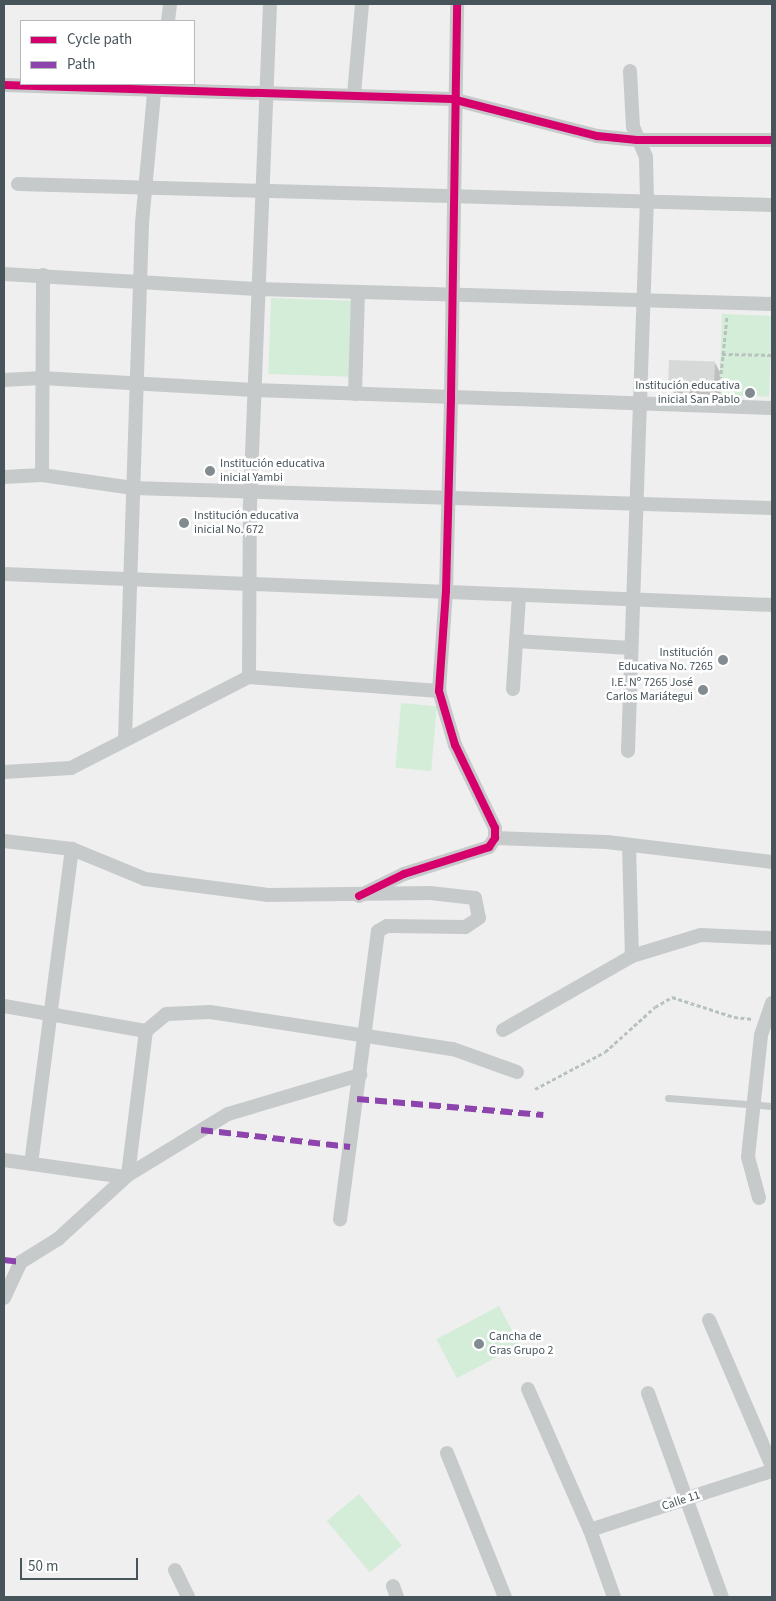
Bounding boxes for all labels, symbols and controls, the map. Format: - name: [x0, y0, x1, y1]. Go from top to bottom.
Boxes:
- legend: [20, 20, 195, 85]
- text: Cycle path: [67, 29, 132, 50]
- text: Path: [67, 54, 95, 75]
- place label: Institución educativa inicial San Pablo: [635, 379, 740, 407]
- marker: Institución educativa inicial San Pablo: [744, 387, 756, 399]
- place label: Institución educativa inicial Yambi: [220, 457, 325, 485]
- marker: Institución educativa inicial Yambi: [204, 465, 216, 477]
- place label: Institución educativa inicial No. 672: [194, 509, 299, 537]
- marker: Institución educativa inicial No. 672: [178, 517, 190, 529]
- place label: Institución Educativa No. 7265: [618, 646, 713, 674]
- marker: Institución Educativa No. 7265: [717, 654, 729, 666]
- place label: I.E. Nº 7265 José Carlos Mariátegui: [606, 676, 693, 704]
- marker: I.E. Nº 7265 José Carlos Mariátegui: [697, 684, 709, 696]
- place label: Cancha de Gras Grupo 2: [489, 1330, 553, 1358]
- marker: Cancha de Gras Grupo 2: [473, 1338, 485, 1350]
- street label: Calle 11: [660, 1488, 702, 1514]
- scale bar: [22, 1548, 140, 1580]
- text: 50 m: [28, 1556, 58, 1577]

